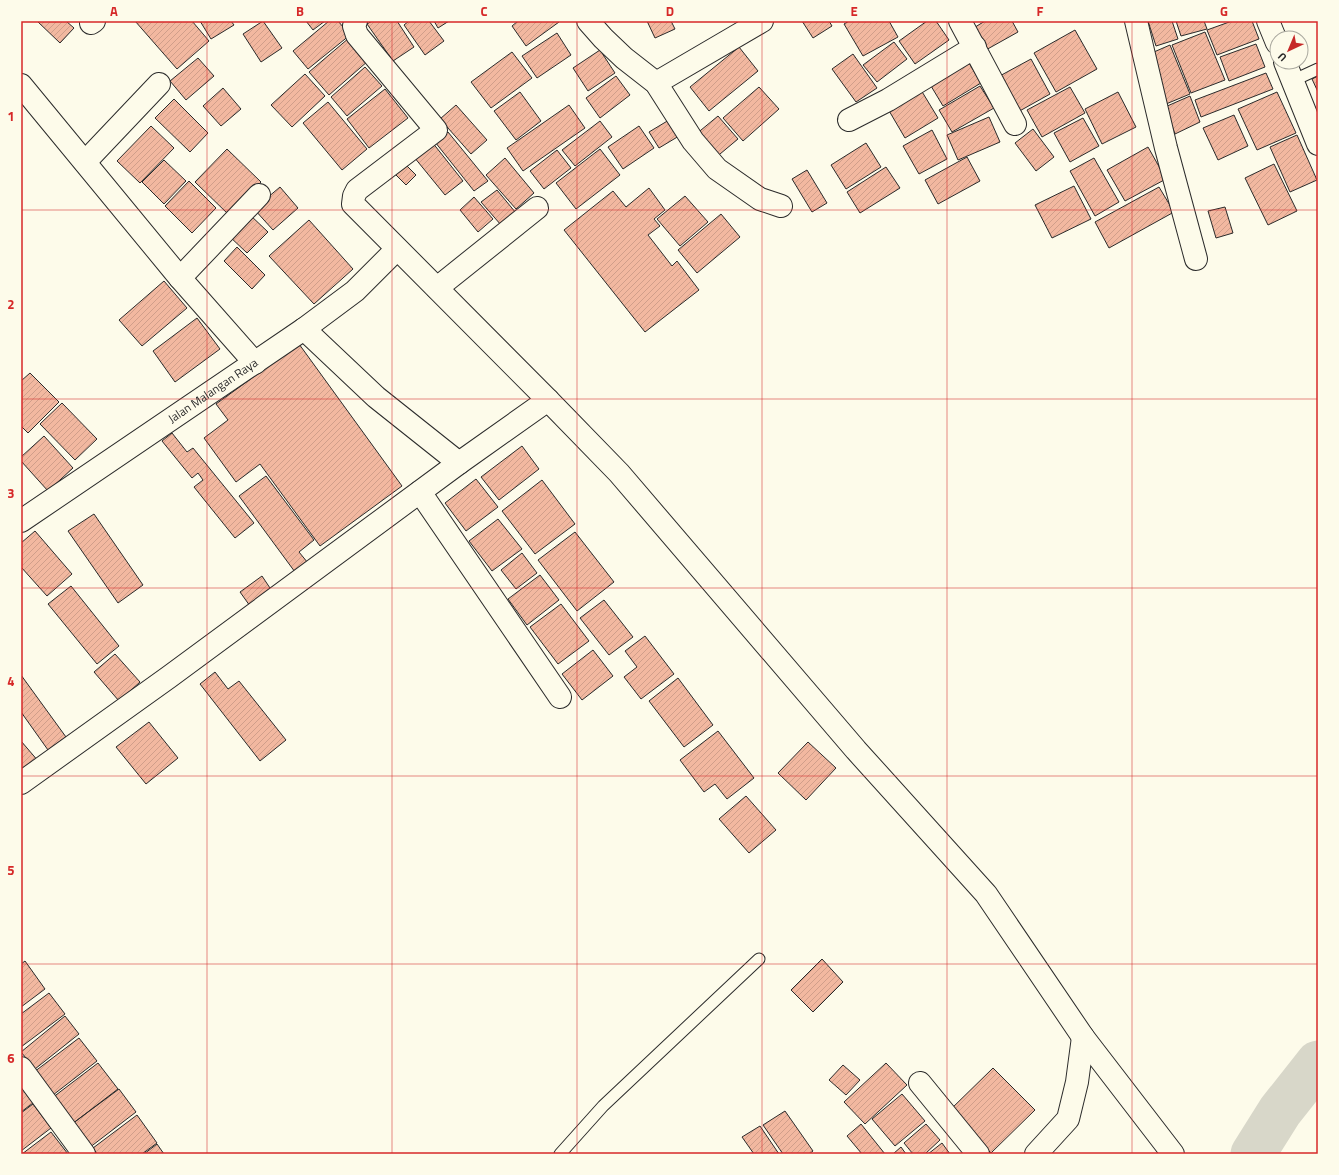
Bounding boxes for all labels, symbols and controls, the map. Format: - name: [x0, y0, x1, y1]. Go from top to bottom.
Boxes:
- text: A: [110, 1, 118, 21]
- text: B: [296, 1, 304, 21]
- text: C: [480, 1, 488, 21]
- text: D: [666, 1, 674, 21]
- text: E: [850, 1, 858, 21]
- text: F: [1037, 1, 1044, 21]
- text: G: [1220, 1, 1228, 21]
- north arrow: [1269, 30, 1309, 70]
- text: U: [1274, 49, 1290, 65]
- text: 1: [7, 106, 15, 126]
- text: 2: [7, 294, 15, 314]
- street label: Jalan Malangan Raya: [164, 353, 262, 428]
- text: 3: [7, 483, 15, 503]
- text: 4: [7, 671, 15, 691]
- text: 5: [7, 860, 15, 880]
- text: 6: [7, 1048, 15, 1068]

